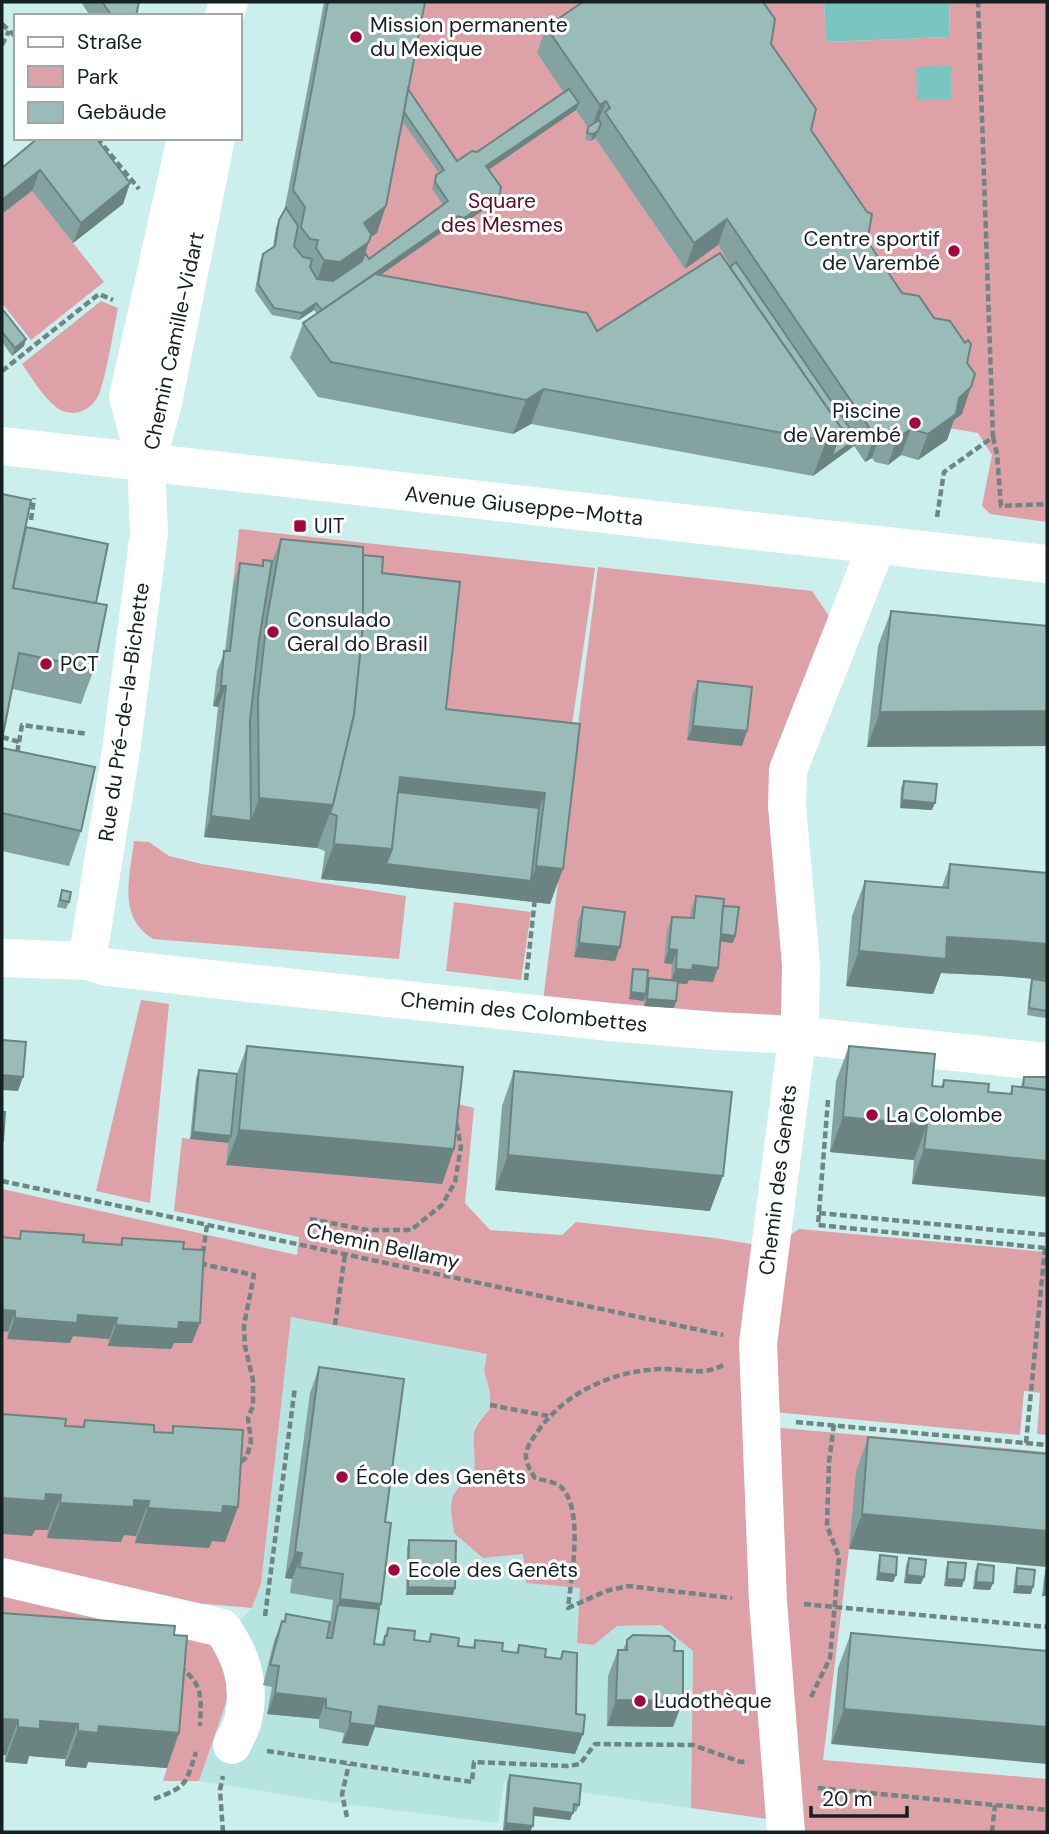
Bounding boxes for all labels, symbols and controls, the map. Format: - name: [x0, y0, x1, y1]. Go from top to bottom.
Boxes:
- place label: Mission permanente du Mexique: [370, 11, 568, 63]
- legend: [14, 14, 242, 140]
- text: Straße: [77, 28, 142, 56]
- marker: Mission permanente du Mexique: [348, 29, 364, 45]
- text: Park: [77, 63, 119, 91]
- text: Gebäude: [77, 98, 167, 126]
- park label: Square des Mesmes: [441, 187, 563, 239]
- place label: Centre sportif de Varembé: [804, 225, 940, 277]
- street label: Chemin Camille-Vidart: [137, 229, 211, 453]
- marker: Centre sportif de Varembé: [946, 243, 962, 259]
- place label: Piscine de Varembé: [783, 397, 901, 449]
- marker: Piscine de Varembé: [907, 415, 923, 431]
- street label: Avenue Giuseppe-Motta: [403, 480, 645, 532]
- place label: UIT: [314, 512, 345, 540]
- marker: UIT: [292, 518, 308, 534]
- street label: Rue du Pré-de-la-Bichette: [92, 581, 156, 843]
- place label: Consulado Geral do Brasil: [287, 606, 428, 658]
- marker: Consulado Geral do Brasil: [265, 624, 281, 640]
- place label: PCT: [60, 650, 99, 678]
- marker: PCT: [38, 656, 54, 672]
- street label: Chemin des Colombettes: [399, 985, 649, 1039]
- street label: Chemin des Genêts: [752, 1083, 804, 1277]
- place label: La Colombe: [886, 1101, 1003, 1129]
- marker: La Colombe: [864, 1107, 880, 1123]
- street label: Chemin Bellamy: [304, 1216, 462, 1276]
- place label: École des Genêts: [356, 1463, 526, 1491]
- marker: École des Genêts: [334, 1469, 350, 1485]
- place label: Ecole des Genêts: [408, 1556, 578, 1584]
- marker: Ecole des Genêts: [386, 1562, 402, 1578]
- place label: Ludothèque: [654, 1687, 772, 1715]
- marker: Ludothèque: [632, 1693, 648, 1709]
- scale bar: [811, 1774, 907, 1818]
- text: 20 m: [822, 1785, 873, 1813]

